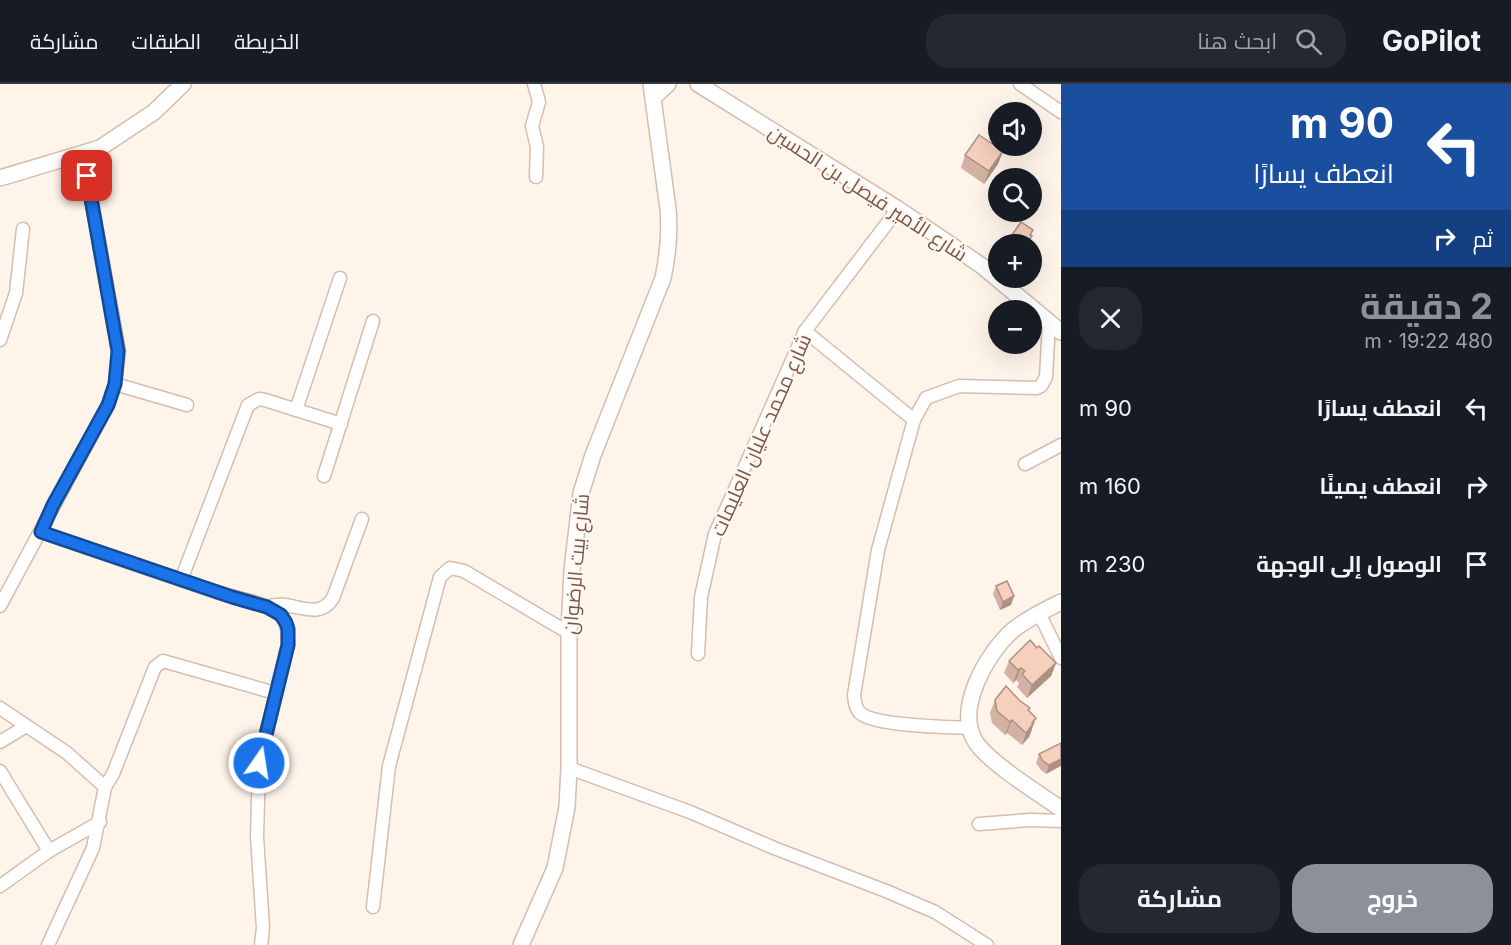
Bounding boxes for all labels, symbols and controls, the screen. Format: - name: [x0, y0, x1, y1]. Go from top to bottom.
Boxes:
- search box: [926, 14, 1346, 68]
- text: GoPilot: [1382, 24, 1481, 58]
- icon: search: [1292, 25, 1325, 58]
- text: ابحث هنا: [1197, 28, 1277, 54]
- text: مشاركة: [30, 29, 99, 54]
- text: الطبقات: [132, 29, 201, 54]
- text: الخريطة: [234, 29, 300, 54]
- text: 90 m: [1290, 97, 1394, 148]
- map controls: [988, 102, 1042, 354]
- button: sound: [988, 102, 1042, 156]
- icon: left: [1415, 108, 1493, 186]
- street label: شارع الأمير فيصل بن الحسين: [763, 120, 972, 268]
- pin: [61, 150, 112, 201]
- text: انعطف يسارًا: [1253, 157, 1394, 190]
- icon: arrive: [70, 159, 103, 192]
- button: search: [988, 168, 1042, 222]
- icon: right: [1428, 222, 1461, 255]
- text: ثم: [1473, 226, 1493, 252]
- button: +: [988, 234, 1042, 288]
- text: 2 دقيقة: [1360, 284, 1493, 328]
- button: close: [1079, 287, 1142, 350]
- button: −: [988, 300, 1042, 354]
- text: 480 m · 19:22: [1364, 329, 1493, 353]
- street label: شارع محمد عليان العليمات: [706, 330, 818, 541]
- icon: left: [1460, 392, 1493, 425]
- text: 90 m: [1079, 395, 1132, 421]
- text: انعطف يسارًا: [1317, 395, 1442, 421]
- icon: right: [1460, 470, 1493, 503]
- text: 160 m: [1079, 473, 1141, 499]
- text: انعطف يمينًا: [1320, 473, 1442, 499]
- street label: شارع بيت الرضوان: [558, 493, 596, 635]
- icon: arrive: [1460, 548, 1493, 581]
- text: 230 m: [1079, 551, 1145, 577]
- text: الوصول إلى الوجهة: [1256, 551, 1442, 577]
- position arrow: [227, 731, 291, 795]
- button: مشاركة: [1079, 864, 1280, 933]
- button: خروج: [1292, 864, 1493, 933]

